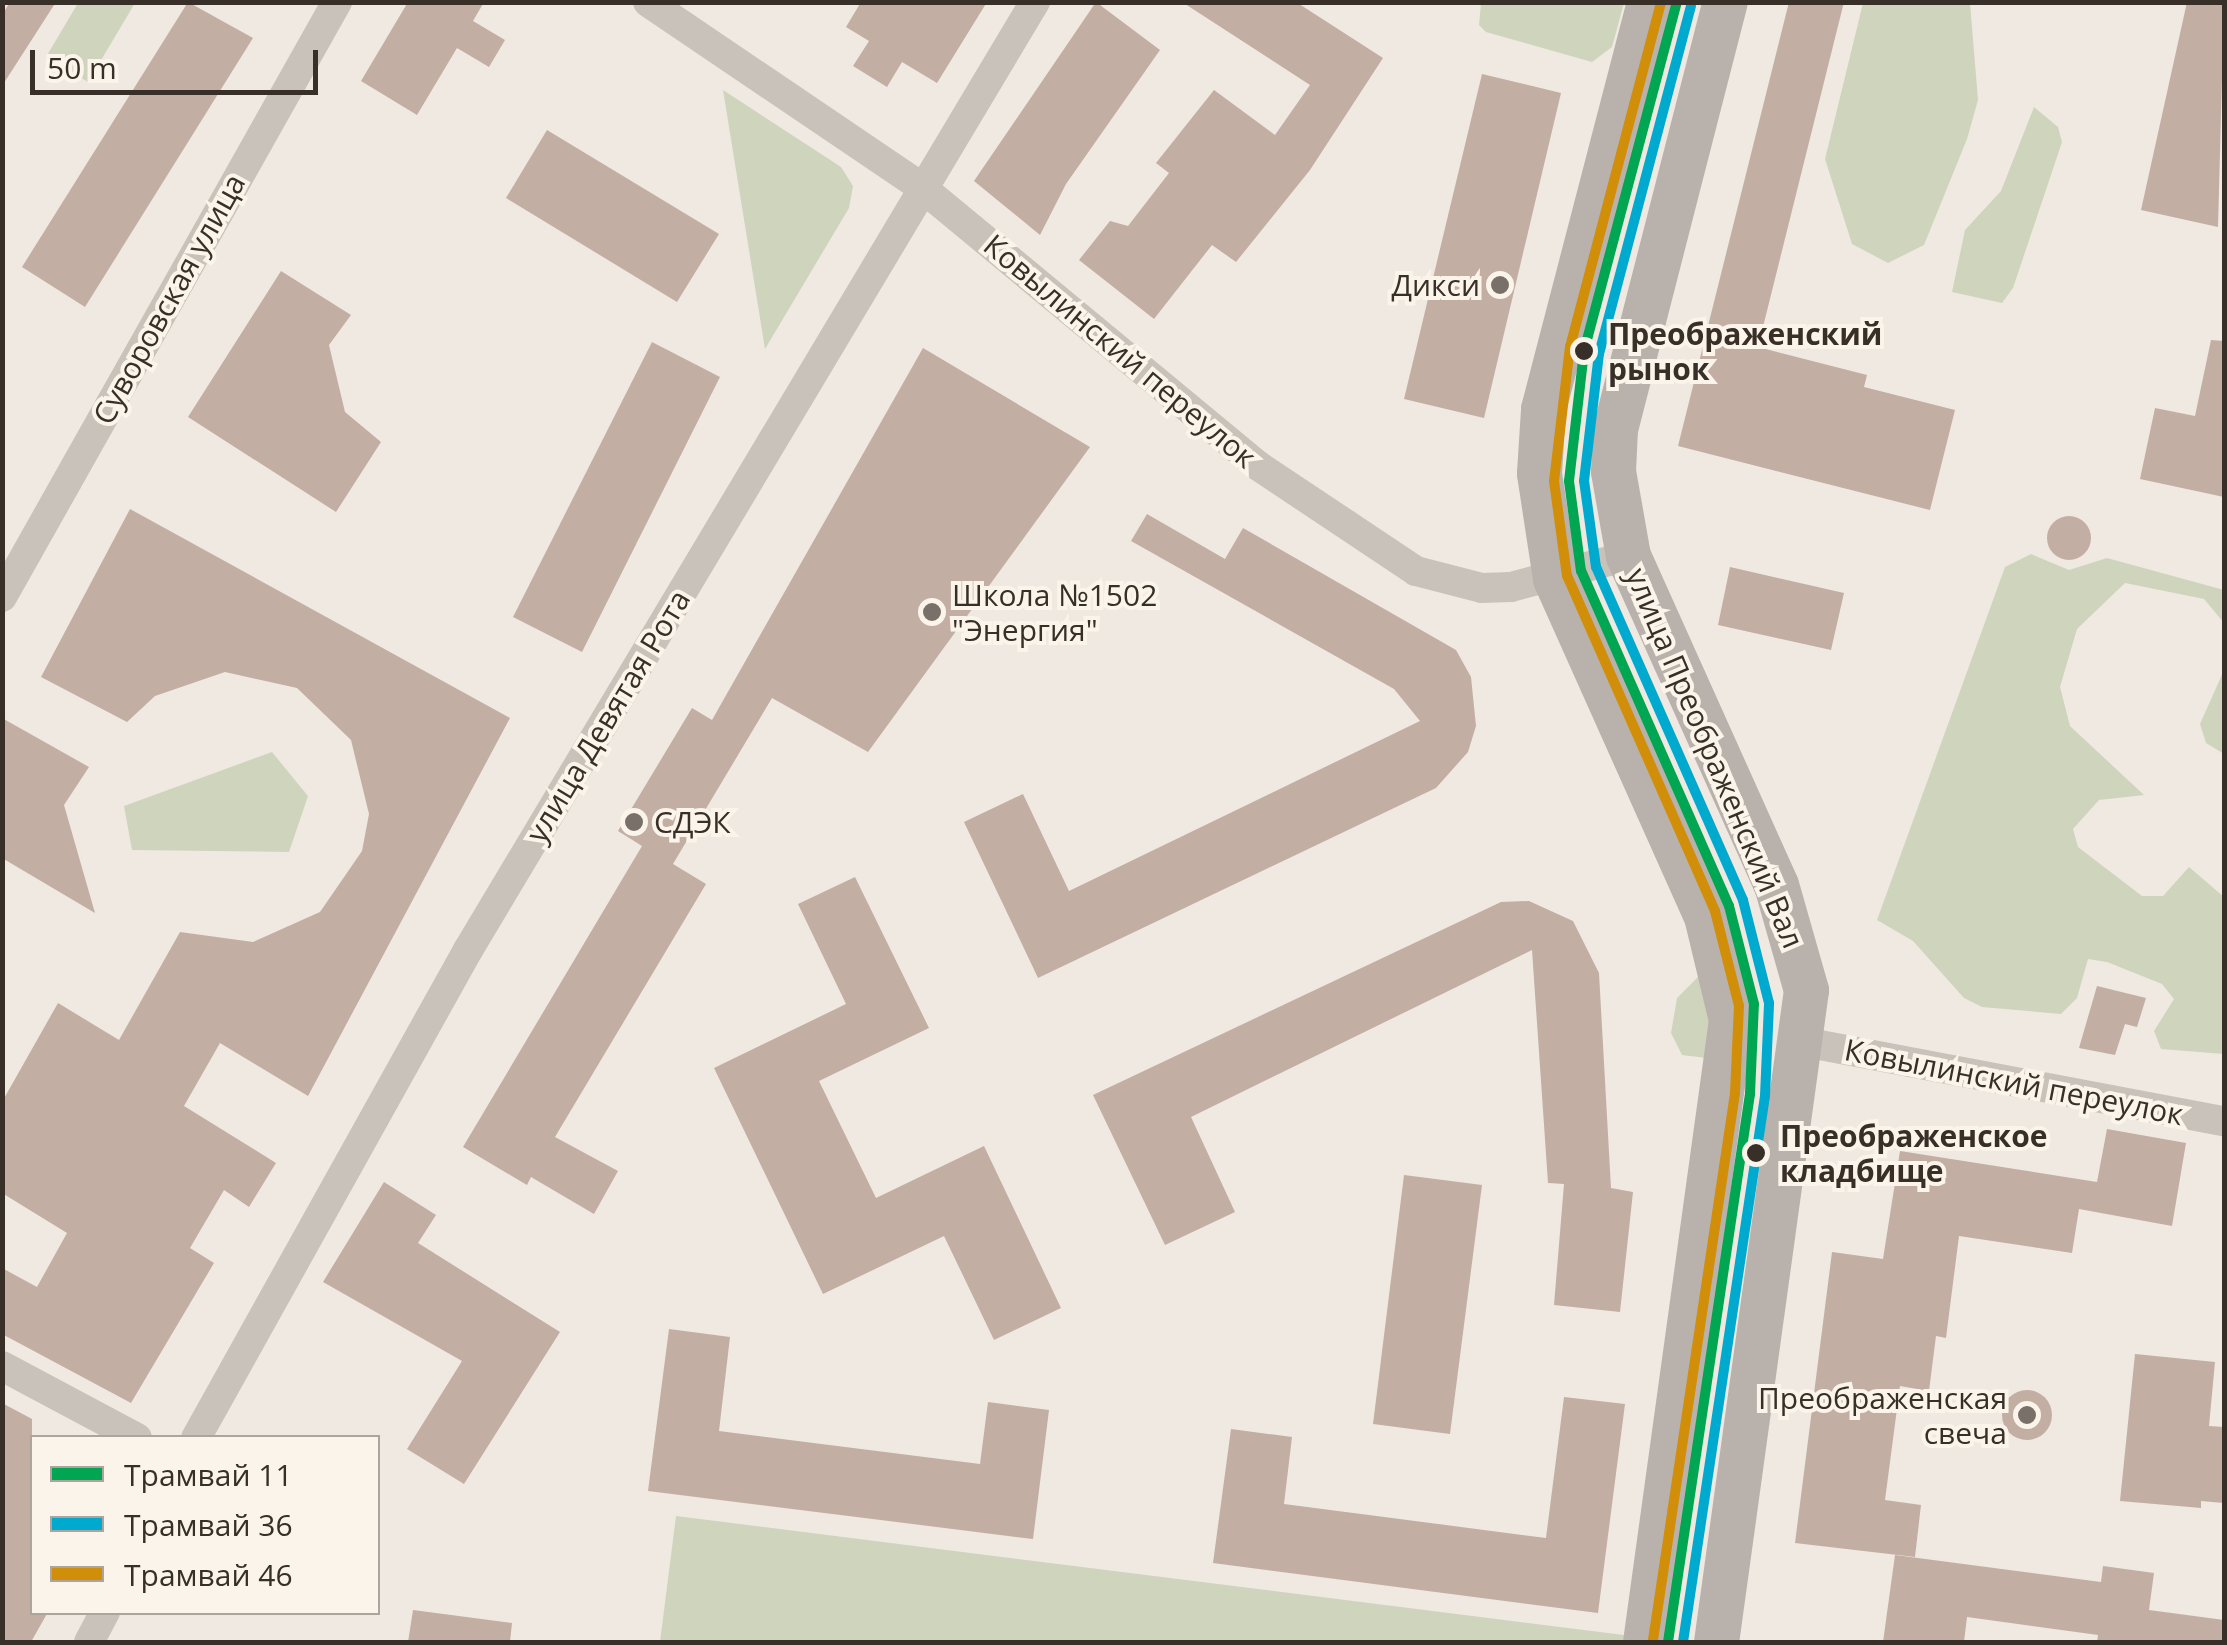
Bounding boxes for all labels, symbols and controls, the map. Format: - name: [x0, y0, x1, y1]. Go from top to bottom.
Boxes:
- scale bar: [35, 30, 322, 92]
- text: 50 m: [47, 47, 117, 88]
- street label: Суворовская улица: [85, 168, 253, 430]
- street label: Ковылинский переулок: [977, 227, 1263, 475]
- place label: Дикси: [1391, 267, 1480, 303]
- marker: Дикси: [1489, 274, 1511, 296]
- place label: Преображенский рынок: [1608, 316, 1882, 386]
- marker: Преображенский рынок: [1569, 336, 1599, 366]
- street label: улица Преображенский Вал: [1618, 563, 1812, 953]
- place label: Школа №1502 "Энергия": [952, 577, 1157, 648]
- street label: улица Девятая Рота: [518, 583, 698, 849]
- marker: Школа №1502 "Энергия": [921, 601, 943, 623]
- place label: СДЭК: [654, 804, 731, 840]
- marker: СДЭК: [623, 811, 645, 833]
- street label: Ковылинский переулок: [1842, 1032, 2186, 1132]
- place label: Преображенское кладбище: [1780, 1118, 2047, 1188]
- marker: Преображенское кладбище: [1741, 1138, 1771, 1168]
- place label: Преображенская свеча: [1758, 1380, 2007, 1450]
- marker: Преображенская свеча: [2016, 1404, 2038, 1426]
- legend: [30, 1435, 380, 1615]
- text: Трамвай 11: [124, 1454, 293, 1495]
- text: Трамвай 36: [124, 1504, 293, 1545]
- text: Трамвай 46: [124, 1554, 293, 1595]

